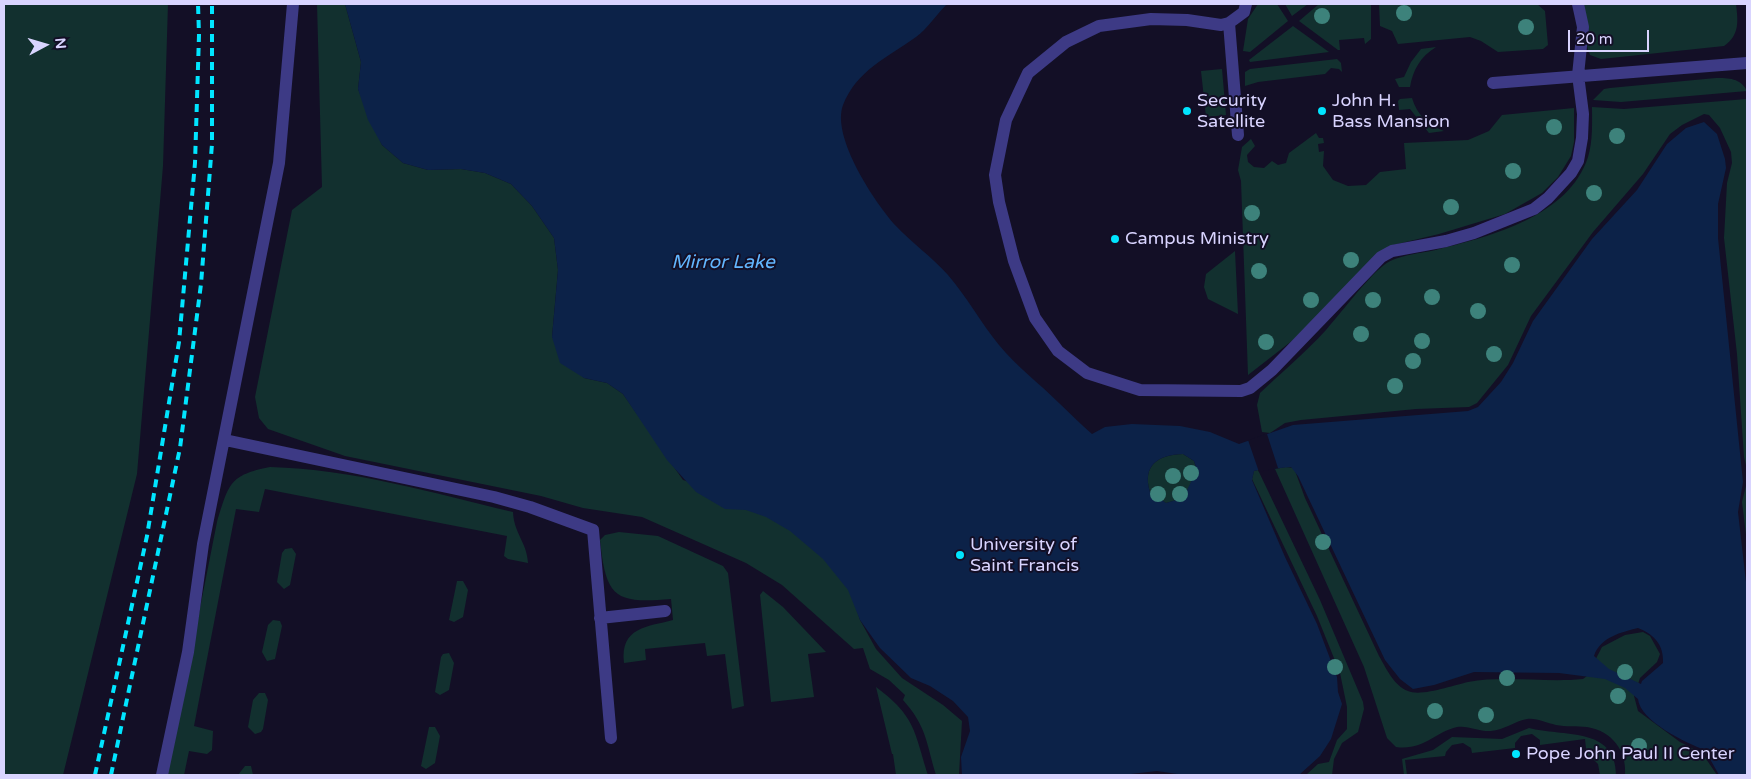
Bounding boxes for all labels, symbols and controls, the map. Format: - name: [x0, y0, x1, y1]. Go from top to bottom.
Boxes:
- north arrow: [20, 20, 70, 70]
- scale bar: [1571, 20, 1652, 52]
- text: 20 m: [1576, 30, 1613, 48]
- text: N: [51, 37, 69, 50]
- place label: Security Satellite: [1197, 90, 1267, 132]
- place label: John H. Bass Mansion: [1332, 90, 1450, 132]
- marker: Security Satellite: [1181, 105, 1193, 117]
- marker: John H. Bass Mansion: [1316, 105, 1328, 117]
- place label: Campus Ministry: [1125, 228, 1269, 250]
- marker: Campus Ministry: [1109, 233, 1121, 245]
- water label: Mirror Lake: [671, 252, 775, 274]
- place label: University of Saint Francis: [970, 534, 1079, 576]
- marker: University of Saint Francis: [954, 549, 966, 561]
- place label: Pope John Paul II Center: [1526, 743, 1735, 765]
- marker: Pope John Paul II Center: [1510, 748, 1522, 760]

